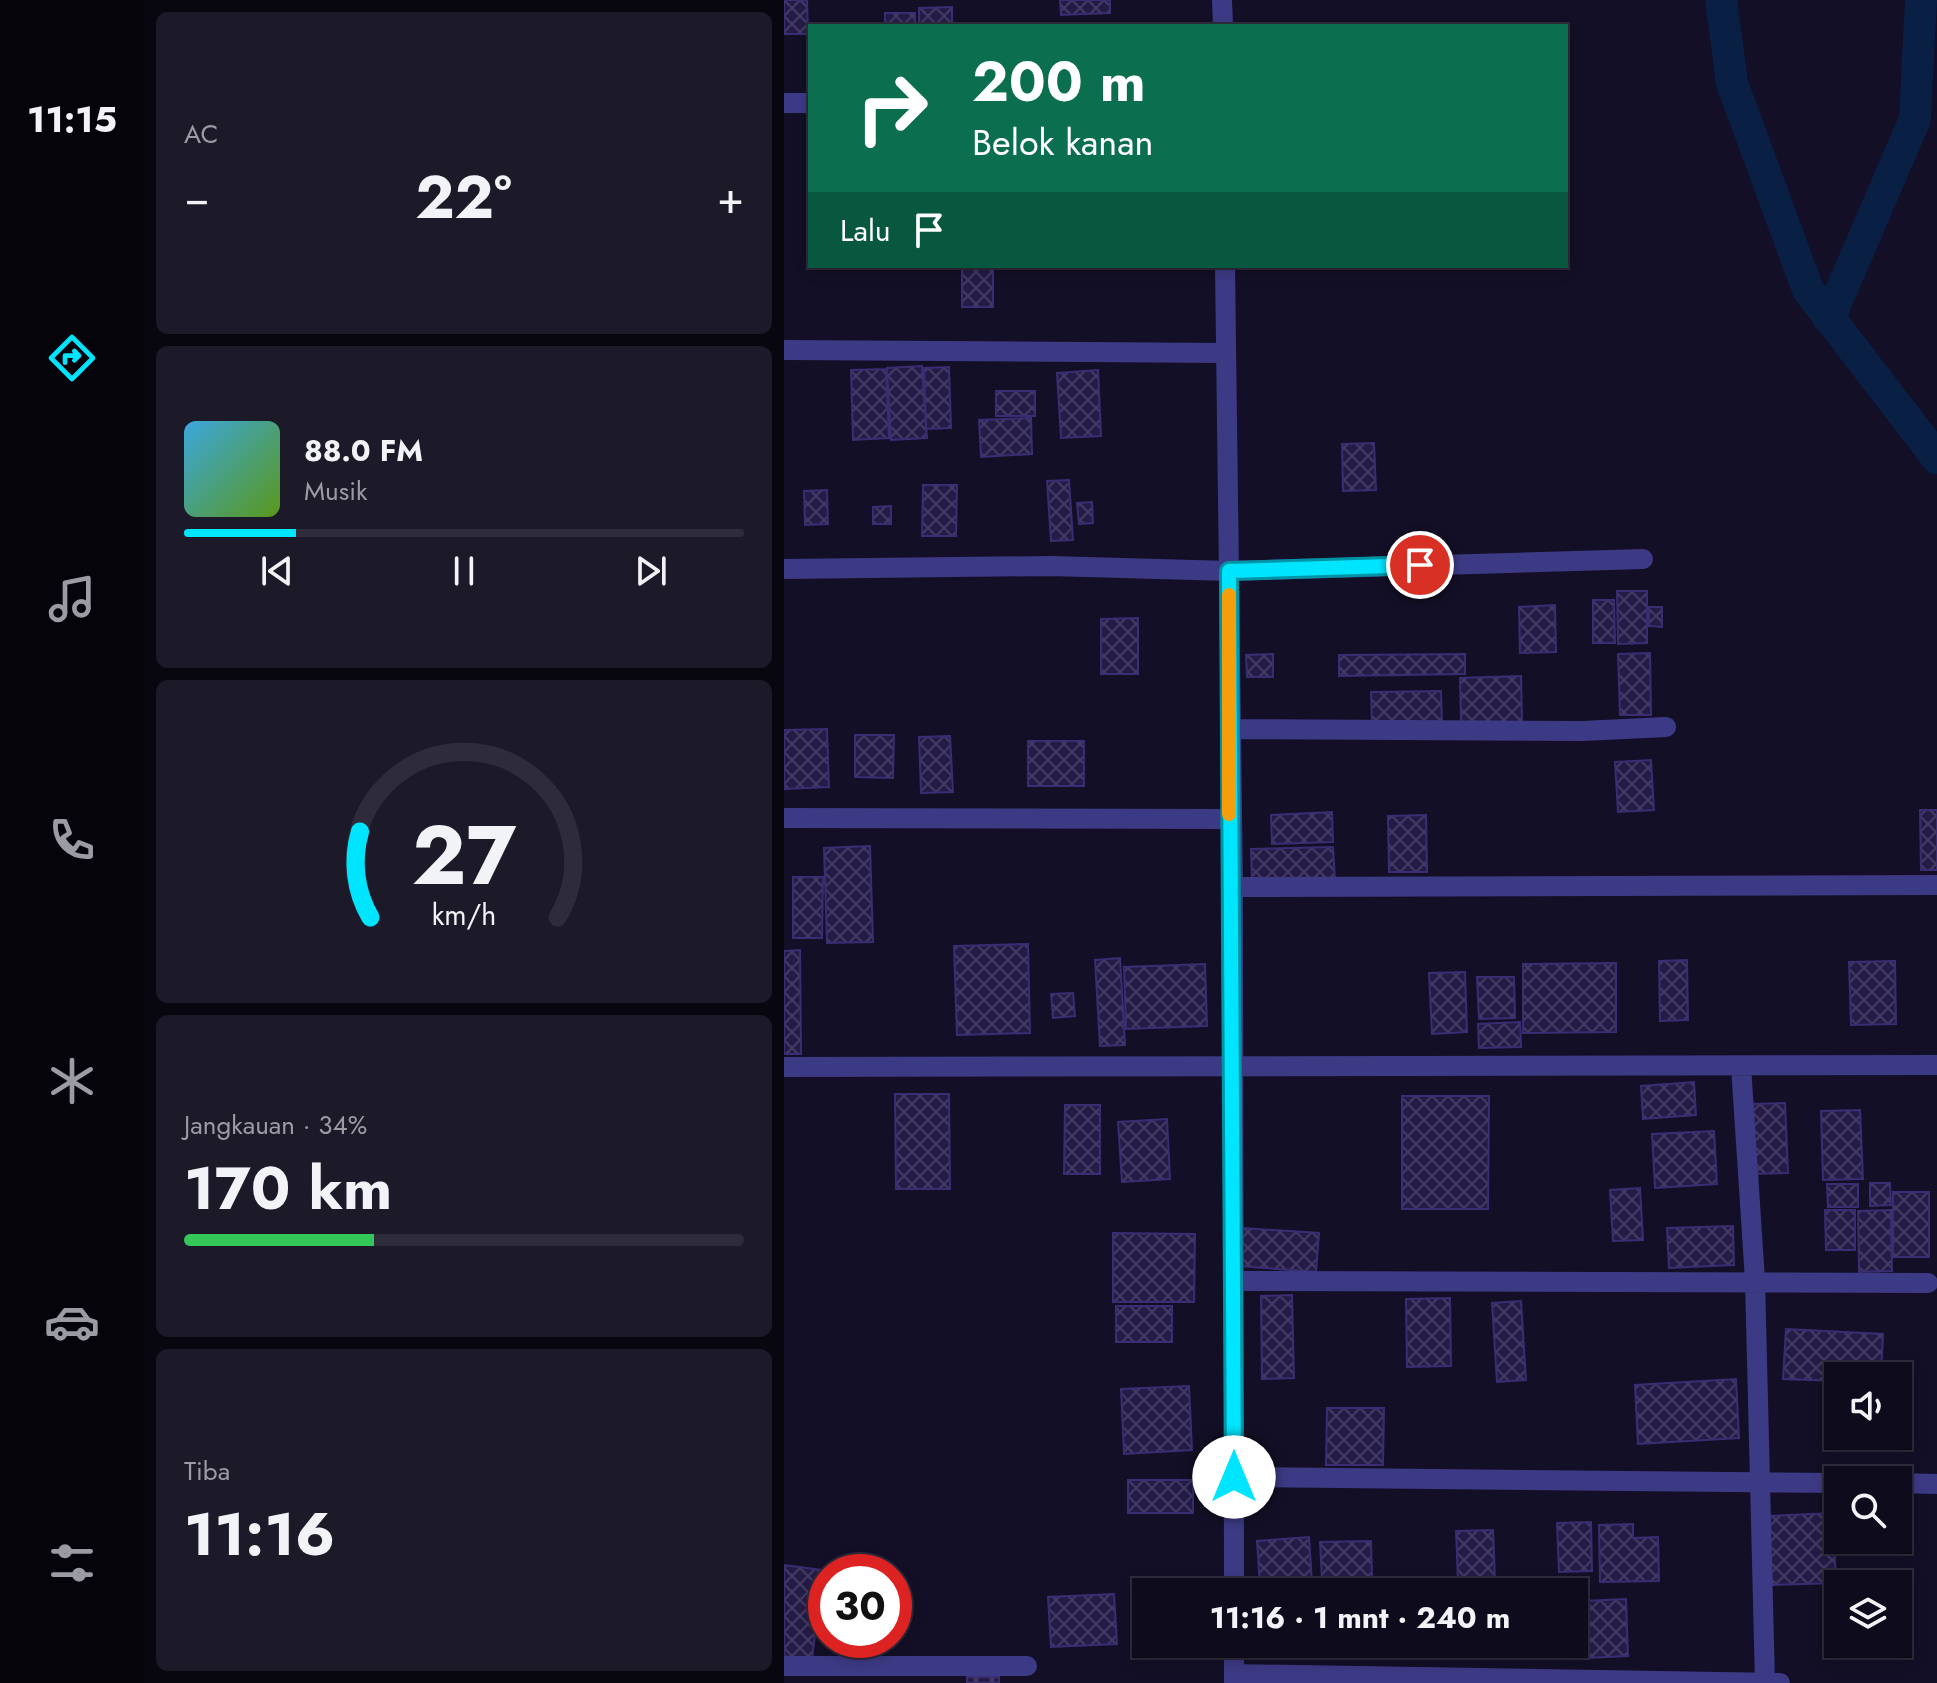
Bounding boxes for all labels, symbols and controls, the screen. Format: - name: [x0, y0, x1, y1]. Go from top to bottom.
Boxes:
- text: 200 m: [972, 41, 1146, 122]
- icon: right: [840, 56, 944, 160]
- text: 11:15: [27, 93, 117, 145]
- text: AC: [184, 115, 218, 153]
- text: Belok kanan: [972, 116, 1153, 168]
- text: 22°: [415, 154, 512, 241]
- text: −: [184, 166, 210, 230]
- text: +: [717, 166, 744, 230]
- icon: arrive: [907, 208, 951, 252]
- text: Lalu: [840, 209, 891, 252]
- icon: directions: [44, 330, 100, 386]
- text: 88.0 FM: [304, 429, 423, 472]
- text: Musik: [304, 472, 367, 510]
- pin: [1386, 531, 1454, 599]
- icon: arrive: [1398, 543, 1442, 587]
- icon: previous: [255, 549, 299, 593]
- icon: pause: [442, 549, 486, 593]
- icon: next: [629, 549, 673, 593]
- icon: music: [44, 571, 100, 627]
- text: 27: [412, 794, 516, 914]
- icon: phone: [44, 812, 100, 868]
- text: km/h: [432, 894, 496, 936]
- icon: climate: [44, 1053, 100, 1109]
- text: Jangkauan · 34%: [184, 1106, 367, 1144]
- text: 170 km: [184, 1145, 392, 1232]
- icon: car: [44, 1294, 100, 1350]
- map controls: [1824, 1362, 1912, 1658]
- button: sound: [1824, 1362, 1912, 1450]
- position arrow: [1192, 1435, 1276, 1519]
- text: Tiba: [184, 1452, 230, 1490]
- button: search: [1824, 1466, 1912, 1554]
- text: 11:16: [184, 1491, 335, 1578]
- icon: filters: [44, 1535, 100, 1591]
- speed limit sign: 30: [808, 1554, 912, 1658]
- button: layers: [1824, 1570, 1912, 1658]
- text: 11:16 · 1 mnt · 240 m: [1210, 1596, 1510, 1639]

